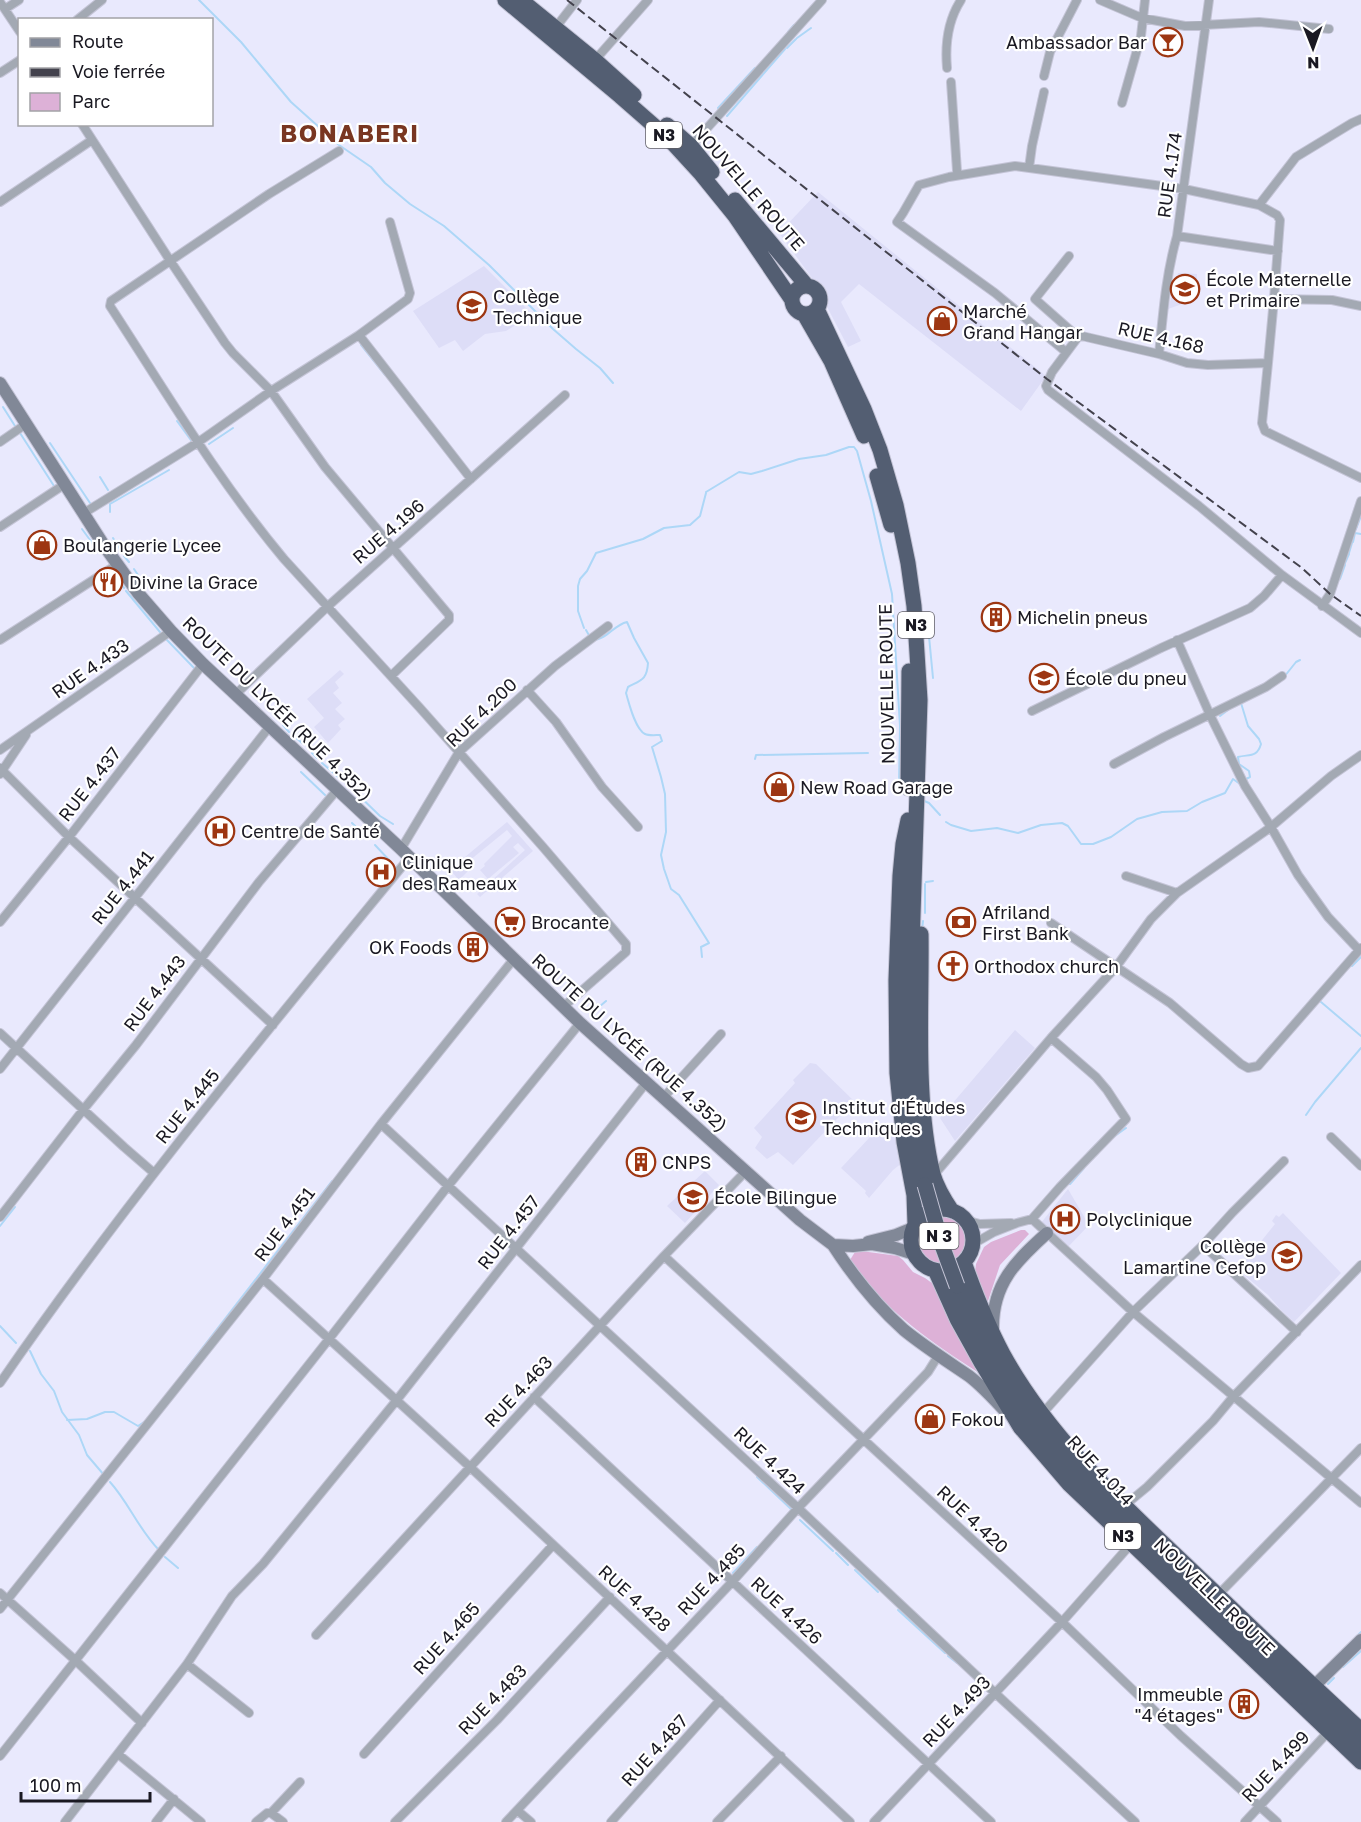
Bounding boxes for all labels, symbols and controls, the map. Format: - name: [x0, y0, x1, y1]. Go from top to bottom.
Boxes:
- legend: [18, 18, 213, 126]
- north arrow: [1283, 18, 1343, 78]
- bar icon: Ambassador Bar: [1152, 26, 1184, 58]
- text: Route: [72, 30, 123, 52]
- place label: Ambassador Bar: [1006, 31, 1147, 53]
- text: N: [1307, 53, 1320, 73]
- text: Voie ferrée: [72, 60, 165, 82]
- text: Parc: [72, 90, 111, 112]
- district label: BONABERI: [280, 118, 420, 147]
- street label: NOUVELLE ROUTE: [688, 119, 810, 255]
- road number: N3: [646, 122, 682, 148]
- street label: RUE 4.174: [1152, 131, 1186, 219]
- place label: École Maternelle et Primaire: [1206, 268, 1351, 311]
- school or university icon: École Maternelle et Primaire: [1169, 273, 1201, 305]
- place label: Collège Technique: [493, 285, 582, 328]
- school or university icon: Collège Technique: [456, 290, 488, 322]
- place label: Marché Grand Hangar: [963, 300, 1083, 343]
- shop icon: Marché Grand Hangar: [926, 305, 958, 337]
- street label: RUE 4.168: [1116, 316, 1206, 358]
- street label: RUE 4.196: [348, 494, 428, 568]
- shop icon: Boulangerie Lycee: [26, 529, 58, 561]
- place label: Boulangerie Lycee: [63, 534, 221, 556]
- restaurant icon: Divine la Grace: [92, 566, 124, 598]
- place label: Divine la Grace: [129, 571, 258, 593]
- building icon: Michelin pneus: [980, 601, 1012, 633]
- street label: NOUVELLE ROUTE: [874, 604, 898, 764]
- place label: Michelin pneus: [1017, 606, 1148, 628]
- street label: ROUTE DU LYCÉE (RUE 4.352): [178, 611, 378, 805]
- road number: N3: [898, 612, 934, 638]
- street label: RUE 4.433: [47, 633, 133, 703]
- school or university icon: École du pneu: [1028, 662, 1060, 694]
- place label: École du pneu: [1065, 667, 1187, 689]
- street label: RUE 4.200: [441, 673, 521, 751]
- street label: RUE 4.437: [53, 743, 125, 825]
- shop icon: New Road Garage: [763, 771, 795, 803]
- place label: New Road Garage: [800, 776, 953, 798]
- hospital icon: Centre de Santé: [204, 815, 236, 847]
- place label: Centre de Santé: [241, 820, 380, 842]
- street label: RUE 4.441: [86, 845, 158, 928]
- place label: Clinique des Rameaux: [402, 851, 517, 894]
- hospital icon: Clinique des Rameaux: [365, 856, 397, 888]
- place label: Afriland First Bank: [982, 901, 1069, 944]
- supermarket icon: Brocante: [494, 906, 526, 938]
- bank icon: Afriland First Bank: [945, 906, 977, 938]
- place label: Brocante: [531, 911, 609, 933]
- building icon: OK Foods: [457, 931, 489, 963]
- place label: OK Foods: [369, 936, 452, 958]
- street label: ROUTE DU LYCÉE (RUE 4.352): [528, 948, 732, 1136]
- church icon: Orthodox church: [937, 950, 969, 982]
- street label: RUE 4.443: [118, 951, 190, 1035]
- place label: Orthodox church: [974, 955, 1119, 977]
- street label: RUE 4.445: [150, 1064, 224, 1148]
- place label: Institut d'Études Techniques: [822, 1096, 965, 1139]
- school or university icon: Institut d'Études Techniques: [785, 1101, 817, 1133]
- building icon: CNPS: [625, 1146, 657, 1178]
- place label: CNPS: [662, 1151, 711, 1173]
- school or university icon: École Bilingue: [677, 1181, 709, 1213]
- street label: RUE 4.451: [249, 1182, 319, 1265]
- place label: École Bilingue: [714, 1186, 837, 1208]
- street label: RUE 4.457: [472, 1191, 544, 1273]
- hospital icon: Polyclinique: [1049, 1203, 1081, 1235]
- place label: Polyclinique: [1086, 1208, 1192, 1230]
- road number: N 3: [920, 1223, 958, 1249]
- place label: Collège Lamartine Cefop: [1123, 1235, 1266, 1278]
- school or university icon: Collège Lamartine Cefop: [1271, 1240, 1303, 1272]
- street label: RUE 4.463: [479, 1351, 557, 1431]
- shop icon: Fokou: [914, 1403, 946, 1435]
- place label: Fokou: [951, 1408, 1004, 1430]
- street label: RUE 4.424: [730, 1421, 810, 1499]
- street label: RUE 4.014: [1063, 1430, 1139, 1510]
- street label: RUE 4.420: [933, 1480, 1013, 1558]
- road number: N3: [1105, 1523, 1141, 1549]
- street label: NOUVELLE ROUTE: [1150, 1533, 1280, 1659]
- street label: RUE 4.485: [672, 1539, 750, 1619]
- street label: RUE 4.428: [594, 1560, 676, 1636]
- street label: RUE 4.426: [747, 1571, 827, 1649]
- street label: RUE 4.465: [408, 1597, 484, 1679]
- street label: RUE 4.483: [453, 1659, 531, 1739]
- street label: RUE 4.493: [917, 1671, 995, 1751]
- place label: Immeuble "4 étages": [1135, 1683, 1223, 1726]
- building icon: Immeuble "4 étages": [1228, 1688, 1260, 1720]
- street label: RUE 4.487: [616, 1710, 692, 1790]
- street label: RUE 4.499: [1236, 1726, 1314, 1806]
- scale bar: [21, 1765, 150, 1803]
- text: 100 m: [30, 1774, 81, 1796]

